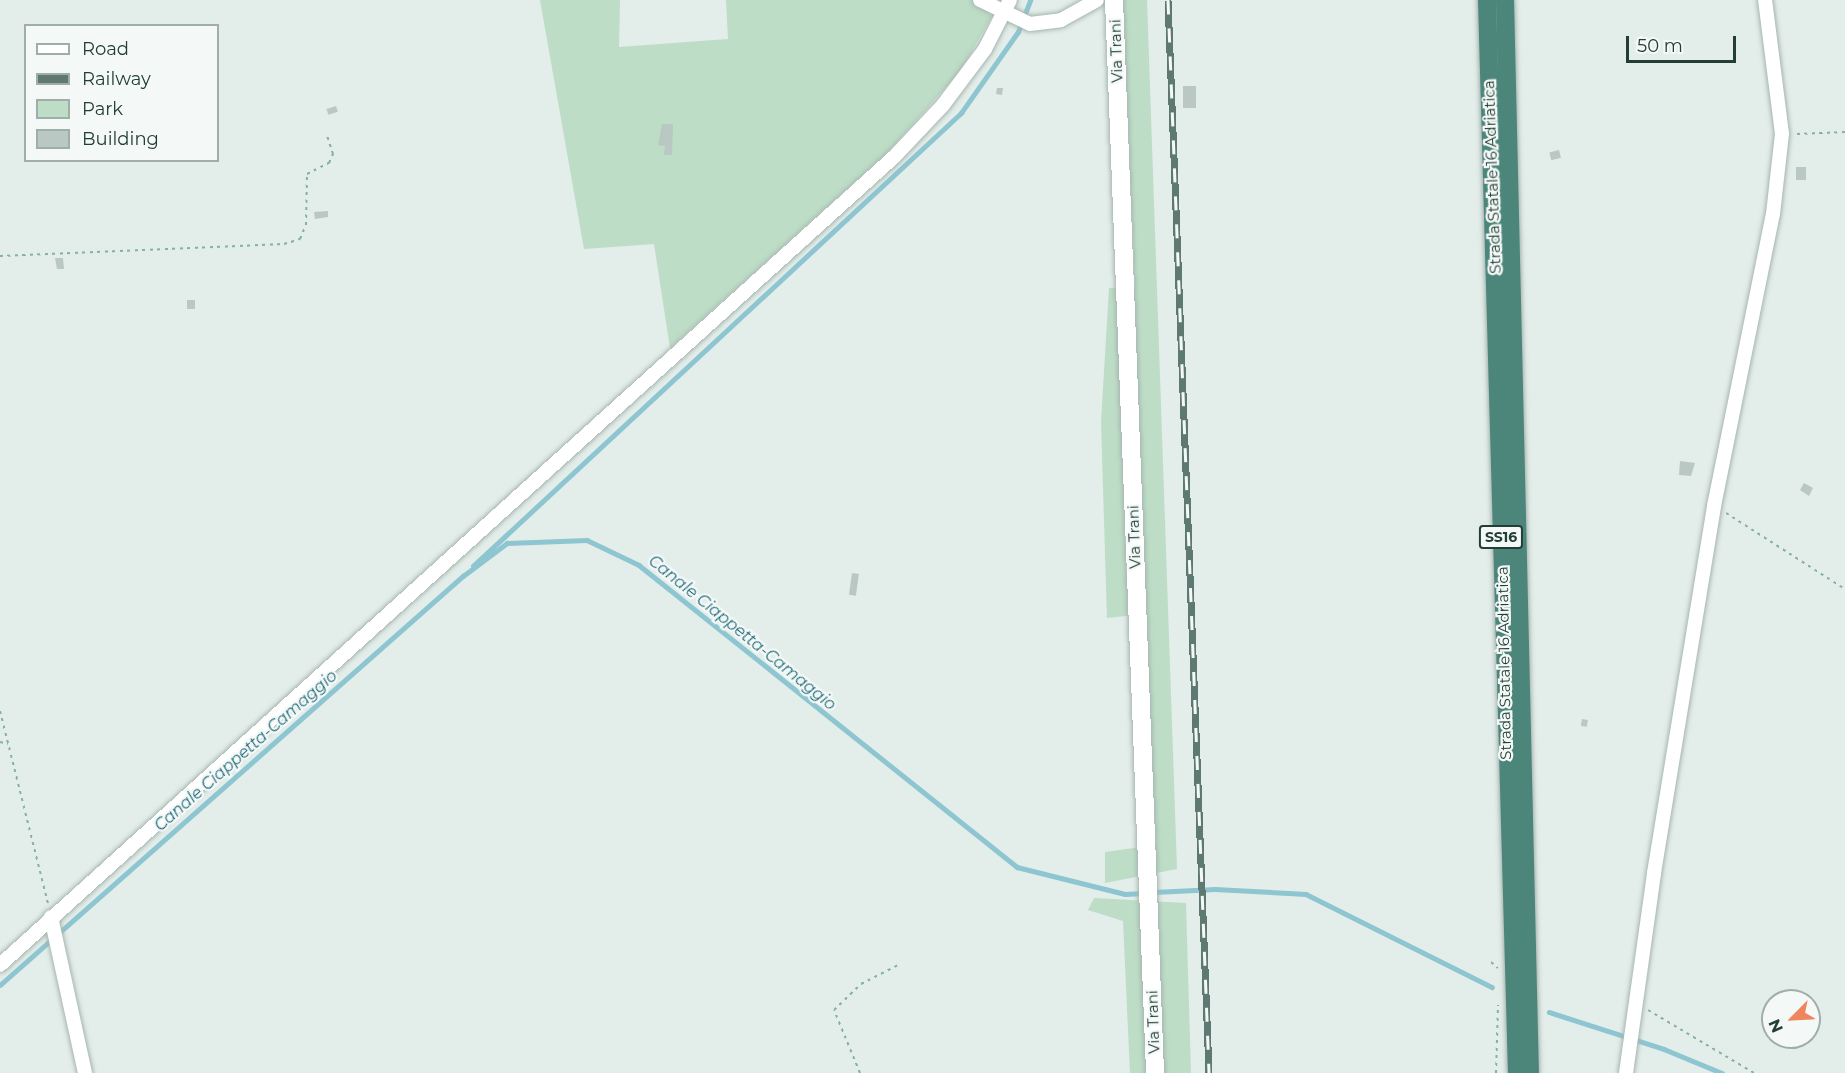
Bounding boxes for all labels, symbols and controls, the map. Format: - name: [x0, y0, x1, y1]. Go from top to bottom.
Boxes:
- street label: Via Trani: [1106, 19, 1126, 83]
- legend: [24, 24, 219, 162]
- scale bar: [1629, 24, 1738, 62]
- text: 50 m: [1637, 35, 1683, 57]
- text: Road: [82, 38, 129, 60]
- text: Railway: [82, 68, 151, 90]
- street label: Strada Statale 16 Adriatica: [1480, 80, 1504, 274]
- text: Park: [82, 98, 123, 120]
- text: Building: [82, 128, 159, 150]
- street label: Via Trani: [1124, 505, 1144, 569]
- road number: SS16: [1478, 526, 1524, 548]
- water label: Canale Ciappetta-Camaggio: [644, 551, 840, 715]
- street label: Strada Statale 16 Adriatica: [1493, 566, 1515, 760]
- water label: Canale Ciappetta-Camaggio: [151, 667, 341, 835]
- north arrow: [1761, 989, 1821, 1049]
- street label: Via Trani: [1143, 990, 1163, 1054]
- text: N: [1765, 1016, 1787, 1035]

